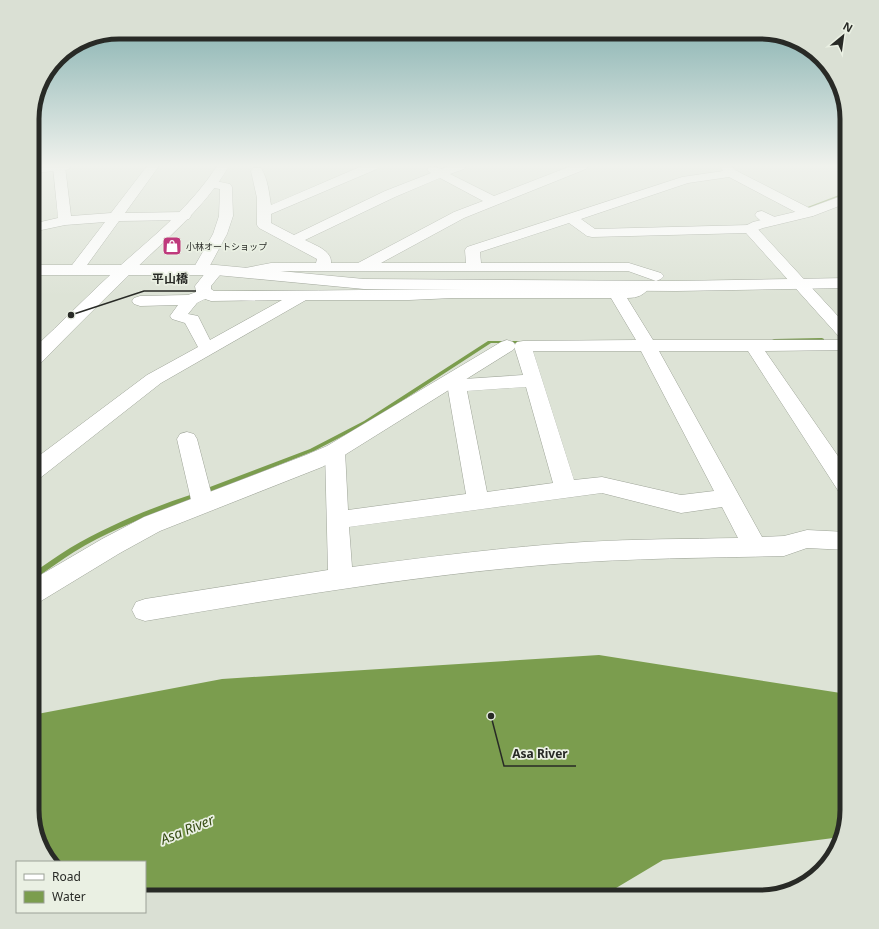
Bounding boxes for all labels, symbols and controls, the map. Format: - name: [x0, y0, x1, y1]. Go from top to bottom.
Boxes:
- north arrow: [823, 16, 863, 56]
- text: N: [841, 18, 856, 36]
- shop icon: 小林オートショップ: [161, 235, 183, 257]
- place label: 小林オートショップ: [186, 240, 267, 253]
- callout: 平山橋: [144, 267, 196, 291]
- text: 平山橋: [152, 270, 189, 287]
- callout: Asa River: [504, 742, 576, 766]
- text: Asa River: [512, 745, 568, 762]
- water label: Asa River: [156, 810, 217, 849]
- legend: [16, 861, 146, 913]
- text: Road: [52, 868, 81, 885]
- text: Water: [52, 888, 86, 905]

